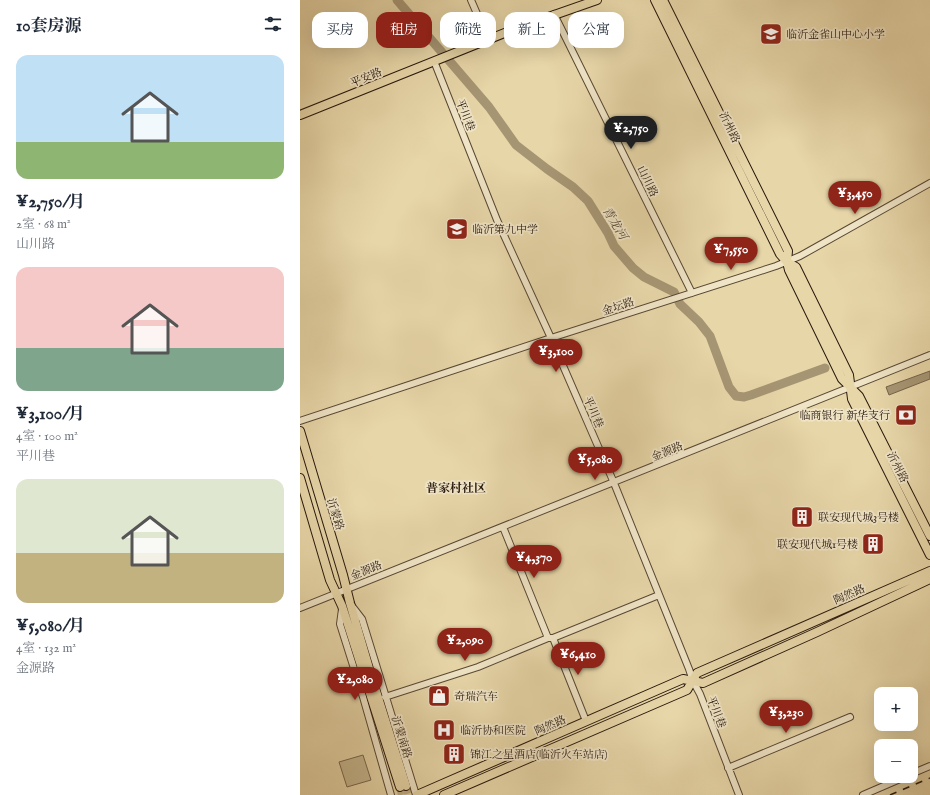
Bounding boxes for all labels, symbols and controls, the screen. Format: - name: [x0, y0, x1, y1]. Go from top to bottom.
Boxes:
- chip: 买房: [312, 12, 368, 48]
- chip: 租房: [376, 12, 432, 48]
- chip: 筛选: [440, 12, 496, 48]
- chip: 新上: [504, 12, 560, 48]
- chip: 公寓: [568, 12, 624, 48]
- icon: filters: [262, 13, 284, 35]
- text: 10套房源: [16, 16, 82, 37]
- school or university icon: 临沂金雀山中心小学: [758, 21, 784, 47]
- place label: 临沂金雀山中心小学: [786, 28, 885, 42]
- street label: 平安路: [348, 65, 384, 91]
- icon: home: [114, 81, 186, 153]
- street label: 平川巷: [453, 97, 478, 133]
- street label: 沂州路: [716, 110, 743, 145]
- pin: ¥2,750: [598, 116, 664, 150]
- text: ¥2,750: [613, 120, 649, 137]
- street label: 山川路: [634, 164, 661, 199]
- pin: ¥3,450: [822, 181, 888, 215]
- text: ¥3,450: [837, 185, 873, 202]
- text: ¥2,750/月: [16, 192, 85, 213]
- water label: 青龙河: [599, 204, 631, 244]
- text: 2室 · 68 m²: [16, 216, 71, 233]
- school or university icon: 临沂第九中学: [444, 216, 470, 242]
- place label: 临沂第九中学: [472, 223, 538, 237]
- text: 山川路: [16, 236, 55, 253]
- pin: ¥7,550: [698, 237, 764, 271]
- text: ¥7,550: [714, 241, 748, 258]
- icon: home: [114, 293, 186, 365]
- street label: 金坛路: [600, 295, 636, 319]
- pin: ¥3,100: [523, 339, 589, 373]
- text: ¥3,100: [538, 343, 574, 360]
- street label: 平川巷: [580, 394, 606, 430]
- bank icon: 临商银行 新华支行: [893, 402, 919, 428]
- text: ¥3,100/月: [16, 404, 85, 425]
- place label: 临商银行 新华支行: [800, 409, 890, 423]
- text: 4室 · 100 m²: [16, 428, 78, 445]
- street label: 金源路: [649, 439, 685, 465]
- pin: ¥5,080: [562, 447, 628, 481]
- text: 平川巷: [16, 448, 55, 465]
- street label: 沂州路: [883, 450, 911, 485]
- text: ¥5,080: [577, 451, 613, 468]
- district label: 普家村社区: [426, 481, 486, 496]
- street label: 沂蒙路: [324, 496, 347, 532]
- building icon: 联安现代城3号楼: [789, 504, 815, 530]
- icon: home: [114, 505, 186, 577]
- place label: 联安现代城3号楼: [818, 511, 899, 525]
- building icon: 联安现代城1号楼: [860, 531, 886, 557]
- place label: 联安现代城1号楼: [777, 538, 858, 552]
- pin: ¥4,370: [501, 545, 567, 579]
- text: ¥4,370: [516, 549, 552, 566]
- street label: 金源路: [348, 558, 384, 584]
- street label: 陶然路: [831, 582, 867, 608]
- text: ¥5,080/月: [16, 616, 85, 637]
- pin: ¥2,090: [432, 628, 498, 662]
- text: ¥2,090: [446, 632, 484, 649]
- text: 4室 · 132 m²: [16, 640, 76, 657]
- pin: ¥6,410: [545, 642, 611, 676]
- text: ¥6,410: [560, 646, 596, 663]
- text: 金源路: [16, 660, 55, 677]
- pin: ¥2,080: [322, 667, 388, 701]
- text: ¥2,080: [337, 671, 373, 688]
- shop icon: 奇瑞汽车: [426, 683, 452, 709]
- map controls: [874, 687, 918, 783]
- button: +: [874, 687, 918, 731]
- place label: 奇瑞汽车: [454, 690, 498, 704]
- street label: 平川巷: [704, 694, 729, 730]
- pin: ¥3,230: [753, 700, 819, 734]
- text: ¥3,230: [768, 704, 804, 721]
- street label: 陶然路: [532, 713, 568, 739]
- street label: 沂蒙南路: [388, 714, 414, 760]
- hospital icon: 临沂协和医院: [431, 717, 457, 743]
- place label: 临沂协和医院: [460, 724, 526, 738]
- button: −: [874, 739, 918, 783]
- building icon: 锦江之星酒店(临沂火车站店): [441, 741, 467, 767]
- place label: 锦江之星酒店(临沂火车站店): [470, 748, 608, 762]

